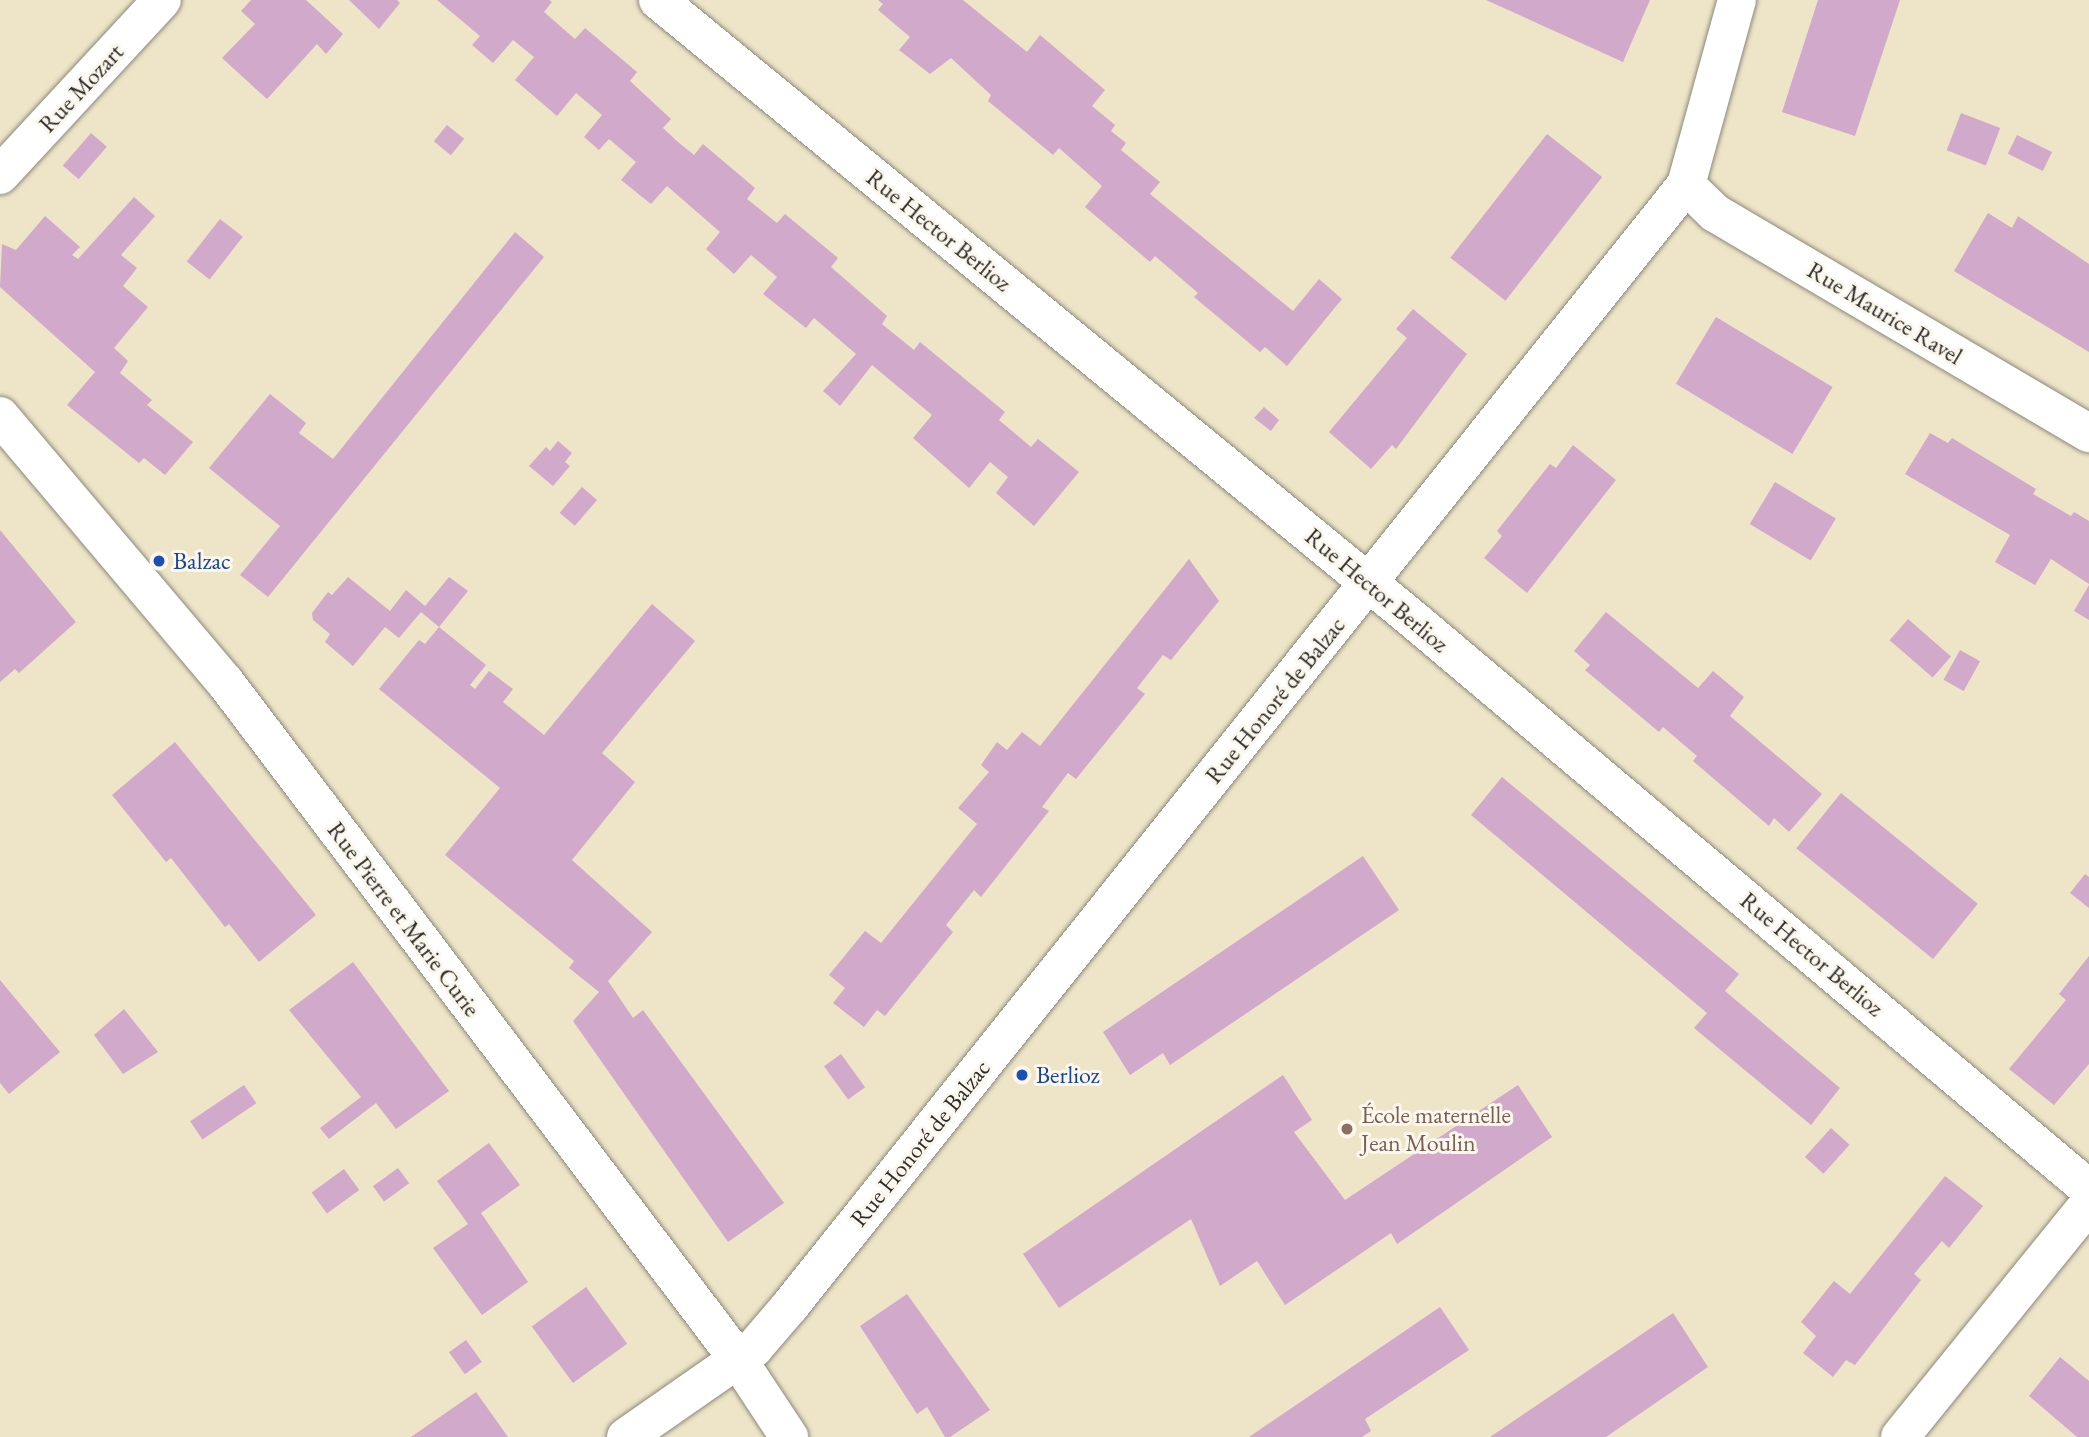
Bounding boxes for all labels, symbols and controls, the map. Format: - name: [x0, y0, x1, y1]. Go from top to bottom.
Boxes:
- street label: Rue Mozart: [33, 38, 129, 138]
- street label: Rue Hector Berlioz: [861, 163, 1017, 297]
- street label: Rue Maurice Ravel: [1802, 255, 1968, 371]
- street label: Rue Hector Berlioz: [1300, 522, 1454, 658]
- place label: Balzac: [173, 547, 231, 575]
- marker: Balzac: [151, 553, 167, 569]
- street label: Rue Honoré de Balzac: [1199, 611, 1351, 789]
- street label: Rue Pierre et Marie Curie: [321, 816, 487, 1022]
- street label: Rue Hector Berlioz: [1735, 886, 1889, 1022]
- street label: Rue Honoré de Balzac: [844, 1054, 996, 1232]
- place label: Berlioz: [1036, 1061, 1100, 1089]
- marker: Berlioz: [1014, 1067, 1030, 1083]
- place label: École maternelle Jean Moulin: [1361, 1101, 1511, 1157]
- marker: École maternelle Jean Moulin: [1339, 1121, 1355, 1137]

